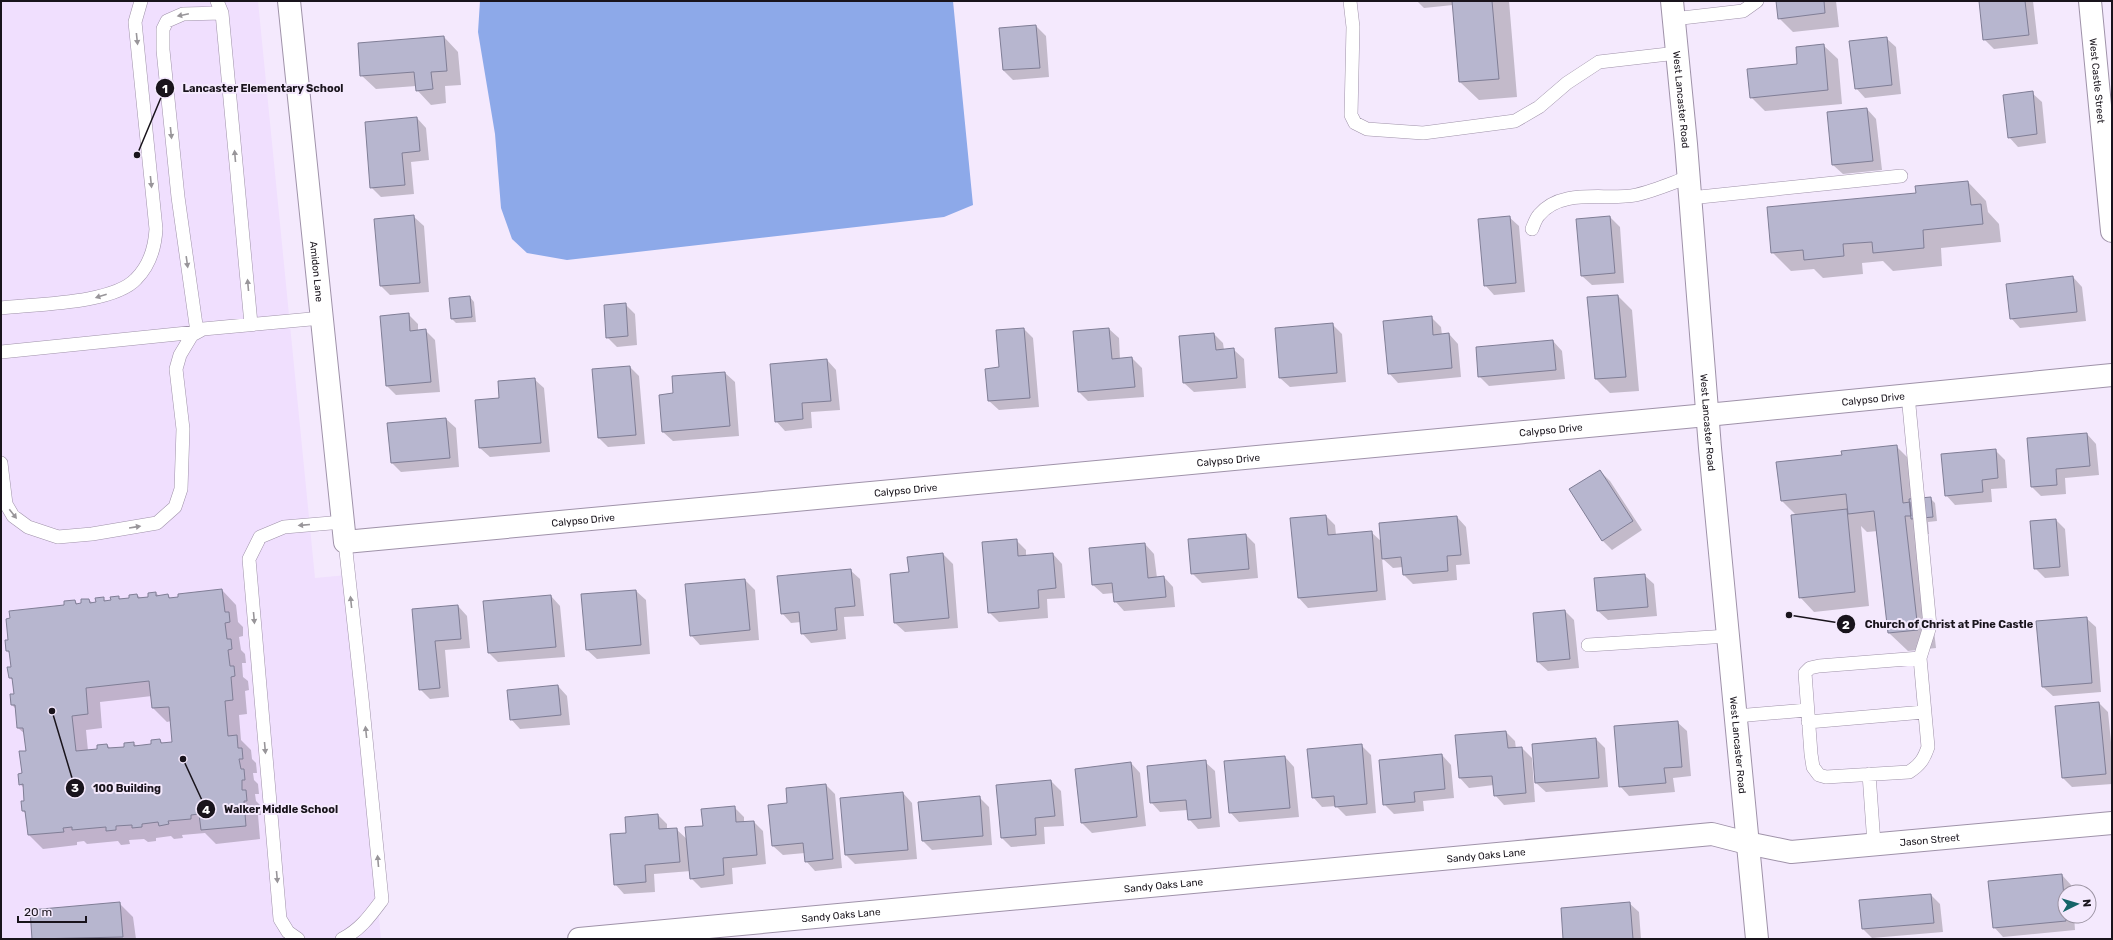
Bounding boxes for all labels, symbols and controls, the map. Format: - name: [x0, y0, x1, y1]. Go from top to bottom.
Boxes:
- one-way arrow: [177, 13, 189, 19]
- one-way arrow: [133, 33, 140, 45]
- street label: West Castle Street: [2087, 38, 2107, 124]
- street label: West Lancaster Road: [1670, 50, 1691, 149]
- callout: Lancaster Elementary School: [155, 77, 352, 100]
- text: 1: [162, 82, 168, 96]
- text: Lancaster Elementary School: [182, 82, 344, 95]
- one-way arrow: [168, 127, 175, 139]
- one-way arrow: [232, 150, 239, 162]
- one-way arrow: [148, 176, 155, 188]
- street label: Amidon Lane: [307, 241, 325, 303]
- one-way arrow: [184, 256, 190, 268]
- one-way arrow: [244, 279, 251, 291]
- one-way arrow: [95, 293, 107, 299]
- street label: West Lancaster Road: [1697, 373, 1717, 472]
- street label: Calypso Drive: [1841, 390, 1906, 409]
- street label: Calypso Drive: [1519, 422, 1584, 439]
- street label: Calypso Drive: [1196, 452, 1261, 470]
- street label: Calypso Drive: [874, 482, 938, 500]
- one-way arrow: [9, 508, 17, 519]
- street label: Calypso Drive: [551, 512, 616, 530]
- one-way arrow: [298, 522, 310, 529]
- one-way arrow: [129, 523, 141, 529]
- one-way arrow: [348, 596, 355, 609]
- one-way arrow: [251, 612, 258, 624]
- callout: Church of Christ at Pine Castle: [1836, 613, 2041, 636]
- text: 2: [1842, 618, 1850, 632]
- text: Church of Christ at Pine Castle: [1865, 618, 2034, 631]
- street label: West Lancaster Road: [1727, 696, 1748, 794]
- one-way arrow: [362, 726, 369, 738]
- one-way arrow: [262, 742, 269, 754]
- callout: 100 Building: [65, 776, 169, 799]
- text: 3: [71, 781, 79, 795]
- text: 100 Building: [93, 782, 161, 795]
- callout: Walker Middle School: [196, 798, 346, 821]
- text: 4: [202, 803, 210, 817]
- text: Walker Middle School: [224, 803, 338, 816]
- street label: Jason Street: [1899, 832, 1960, 849]
- street label: Sandy Oaks Lane: [1446, 846, 1527, 866]
- one-way arrow: [375, 855, 382, 867]
- one-way arrow: [273, 871, 280, 883]
- street label: Sandy Oaks Lane: [1124, 876, 1204, 895]
- north arrow: [2057, 884, 2097, 924]
- scale bar: [18, 898, 86, 924]
- text: N: [2080, 899, 2093, 908]
- text: 20 m: [24, 905, 52, 919]
- street label: Sandy Oaks Lane: [801, 906, 881, 925]

